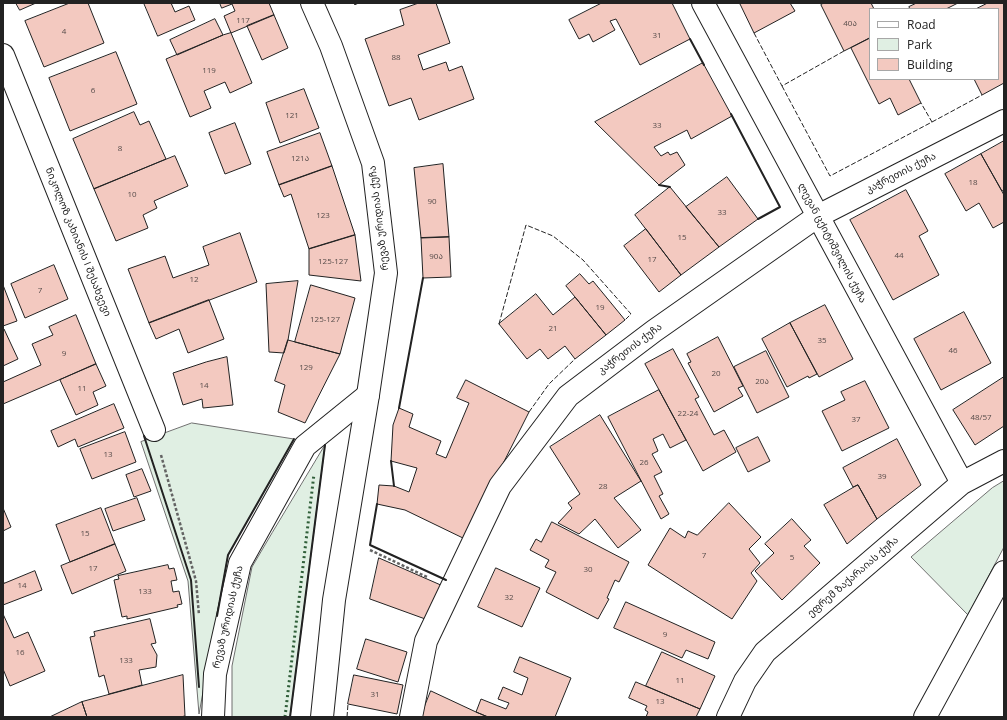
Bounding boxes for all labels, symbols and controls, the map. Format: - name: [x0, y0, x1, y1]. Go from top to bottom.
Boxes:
- legend: [869, 8, 999, 80]
- house number: 117: [236, 16, 250, 26]
- text: Road: [907, 16, 936, 33]
- house number: 40ა: [843, 19, 857, 29]
- house number: 4: [62, 27, 66, 37]
- house number: 31: [652, 31, 662, 41]
- text: Park: [907, 36, 932, 53]
- house number: 88: [391, 53, 401, 63]
- text: Building: [907, 56, 952, 73]
- house number: 119: [202, 66, 216, 76]
- house number: 6: [91, 86, 95, 96]
- house number: 121: [285, 111, 299, 121]
- house number: 33: [652, 121, 662, 131]
- house number: 8: [118, 144, 122, 154]
- street label: კაჭრეთის ქუჩა: [864, 150, 938, 196]
- house number: 121ა: [291, 154, 309, 164]
- street label: რევაზ ურიდიას ქუჩა: [367, 165, 391, 271]
- street label: ნიკოლოზ კახიანის I შესახვევი: [43, 166, 113, 318]
- house number: 18: [968, 178, 978, 188]
- street label: ლევან ცქიტიშვილის ქუჩა: [795, 181, 869, 305]
- house number: 10: [127, 190, 137, 200]
- house number: 90: [427, 197, 437, 207]
- house number: 33: [717, 208, 727, 218]
- house number: 123: [316, 211, 330, 221]
- house number: 15: [677, 233, 687, 243]
- house number: 44: [894, 251, 904, 261]
- house number: 90ა: [429, 252, 443, 262]
- house number: 17: [647, 255, 657, 265]
- house number: 125-127: [318, 257, 348, 267]
- house number: 12: [189, 275, 199, 285]
- house number: 7: [38, 286, 42, 296]
- house number: 19: [595, 303, 605, 313]
- house number: 125-127: [310, 315, 340, 325]
- street label: კაჭრეთის ქუჩა: [596, 321, 664, 377]
- house number: 21: [548, 324, 558, 334]
- house number: 35: [817, 336, 827, 346]
- house number: 46: [948, 346, 958, 356]
- house number: 9: [62, 349, 66, 359]
- house number: 129: [299, 363, 313, 373]
- house number: 20: [711, 369, 721, 379]
- house number: 20ა: [755, 377, 769, 387]
- house number: 14: [199, 381, 209, 391]
- house number: 11: [77, 384, 87, 394]
- house number: 22-24: [678, 409, 698, 419]
- house number: 48/57: [970, 413, 992, 423]
- house number: 37: [851, 415, 861, 425]
- house number: 13: [103, 450, 113, 460]
- house number: 26: [639, 458, 649, 468]
- house number: 39: [877, 472, 887, 482]
- house number: 28: [598, 482, 608, 492]
- house number: 15: [80, 529, 90, 539]
- street label: ეფრემ ზაქარაიას ქუჩა: [805, 534, 901, 620]
- house number: 7: [702, 551, 706, 561]
- house number: 5: [790, 553, 794, 563]
- house number: 17: [88, 564, 98, 574]
- street label: რევაზ ურიდიას ქუჩა: [210, 564, 246, 670]
- house number: 30: [583, 565, 593, 575]
- house number: 14: [17, 581, 27, 591]
- house number: 133: [138, 587, 152, 597]
- house number: 32: [504, 593, 514, 603]
- house number: 9: [663, 630, 667, 640]
- house number: 16: [15, 648, 25, 658]
- house number: 133: [119, 656, 133, 666]
- house number: 11: [675, 676, 685, 686]
- house number: 31: [370, 690, 380, 700]
- house number: 13: [655, 697, 665, 707]

